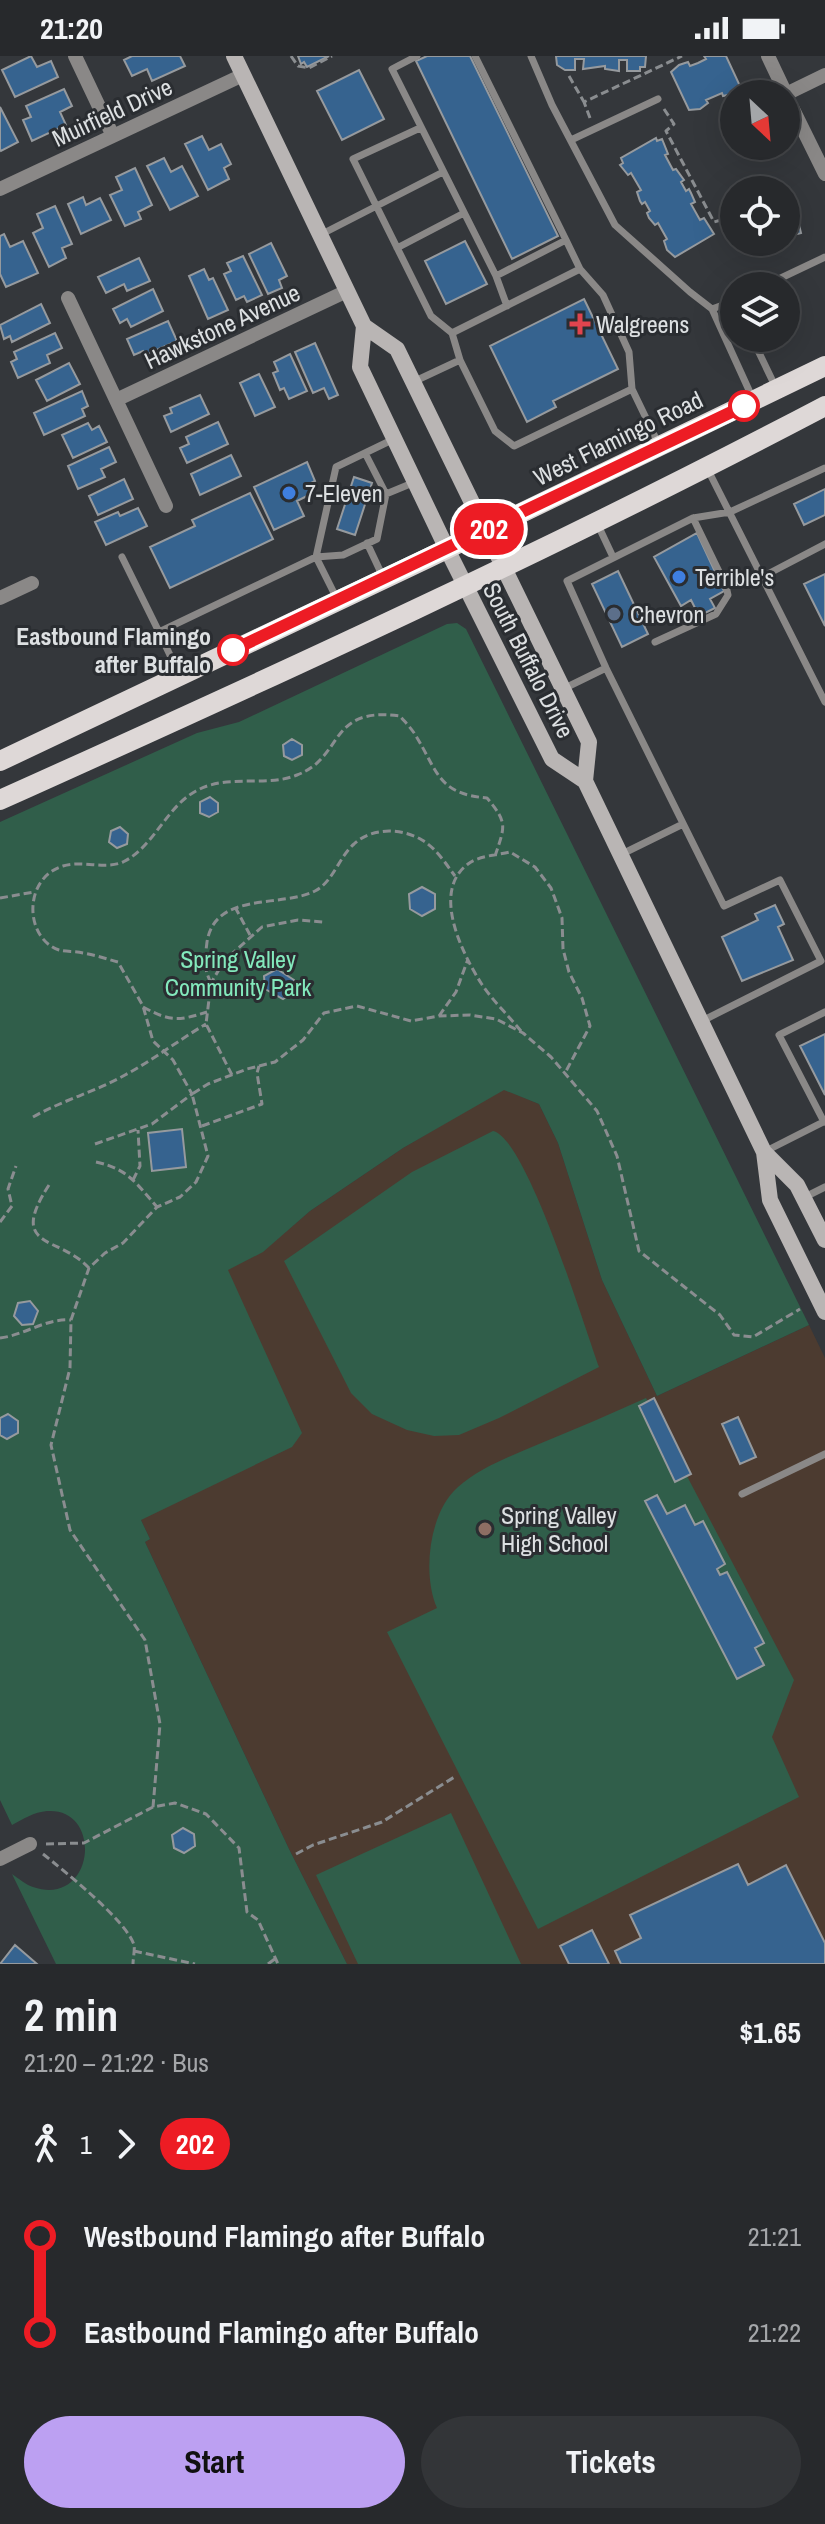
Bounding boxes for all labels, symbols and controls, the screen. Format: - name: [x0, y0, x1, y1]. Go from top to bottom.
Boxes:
- text: 21:20: [40, 8, 103, 48]
- street label: Muirfield Drive: [47, 70, 177, 154]
- north arrow: [720, 80, 800, 160]
- map controls: [720, 80, 800, 352]
- button: locate: [720, 176, 800, 256]
- button: layers: [720, 272, 800, 352]
- street label: Hawkstone Avenue: [139, 276, 305, 376]
- place label: Walgreens: [596, 308, 689, 340]
- marker: Walgreens: [571, 315, 589, 333]
- street label: West Flamingo Road: [528, 383, 708, 493]
- unlabelled marker: [729, 391, 759, 421]
- place label: 7-Eleven: [305, 477, 383, 509]
- marker: 7-Eleven: [280, 484, 298, 502]
- line badge: 202: [443, 503, 535, 555]
- text: 202: [470, 510, 508, 548]
- place label: Terrible's: [695, 561, 774, 593]
- marker: Terrible's: [670, 568, 688, 586]
- street label: South Buffalo Drive: [476, 577, 582, 743]
- place label: Chevron: [630, 598, 704, 630]
- marker: Chevron: [605, 605, 623, 623]
- place label: Eastbound Flamingo after Buffalo: [16, 620, 211, 680]
- marker: Eastbound Flamingo after Buffalo: [218, 635, 248, 665]
- park label: Spring Valley Community Park: [165, 943, 311, 1003]
- place label: Spring Valley High School: [501, 1499, 617, 1559]
- marker: Spring Valley High School: [476, 1520, 494, 1538]
- text: 2 min: [24, 1985, 118, 2045]
- text: $1.65: [739, 2012, 801, 2052]
- text: 21:20 – 21:22 · Bus: [24, 2045, 209, 2080]
- icon: walk: [24, 2122, 68, 2166]
- icon: forward: [104, 2122, 148, 2166]
- text: 202: [176, 2125, 214, 2163]
- text: 1: [80, 2127, 92, 2162]
- text: Westbound Flamingo after Buffalo: [84, 2216, 485, 2256]
- text: 21:21: [748, 2219, 801, 2254]
- text: Eastbound Flamingo after Buffalo: [84, 2312, 479, 2352]
- text: 21:22: [748, 2315, 801, 2350]
- button: Start: [24, 2416, 405, 2508]
- button: Tickets: [421, 2416, 801, 2508]

